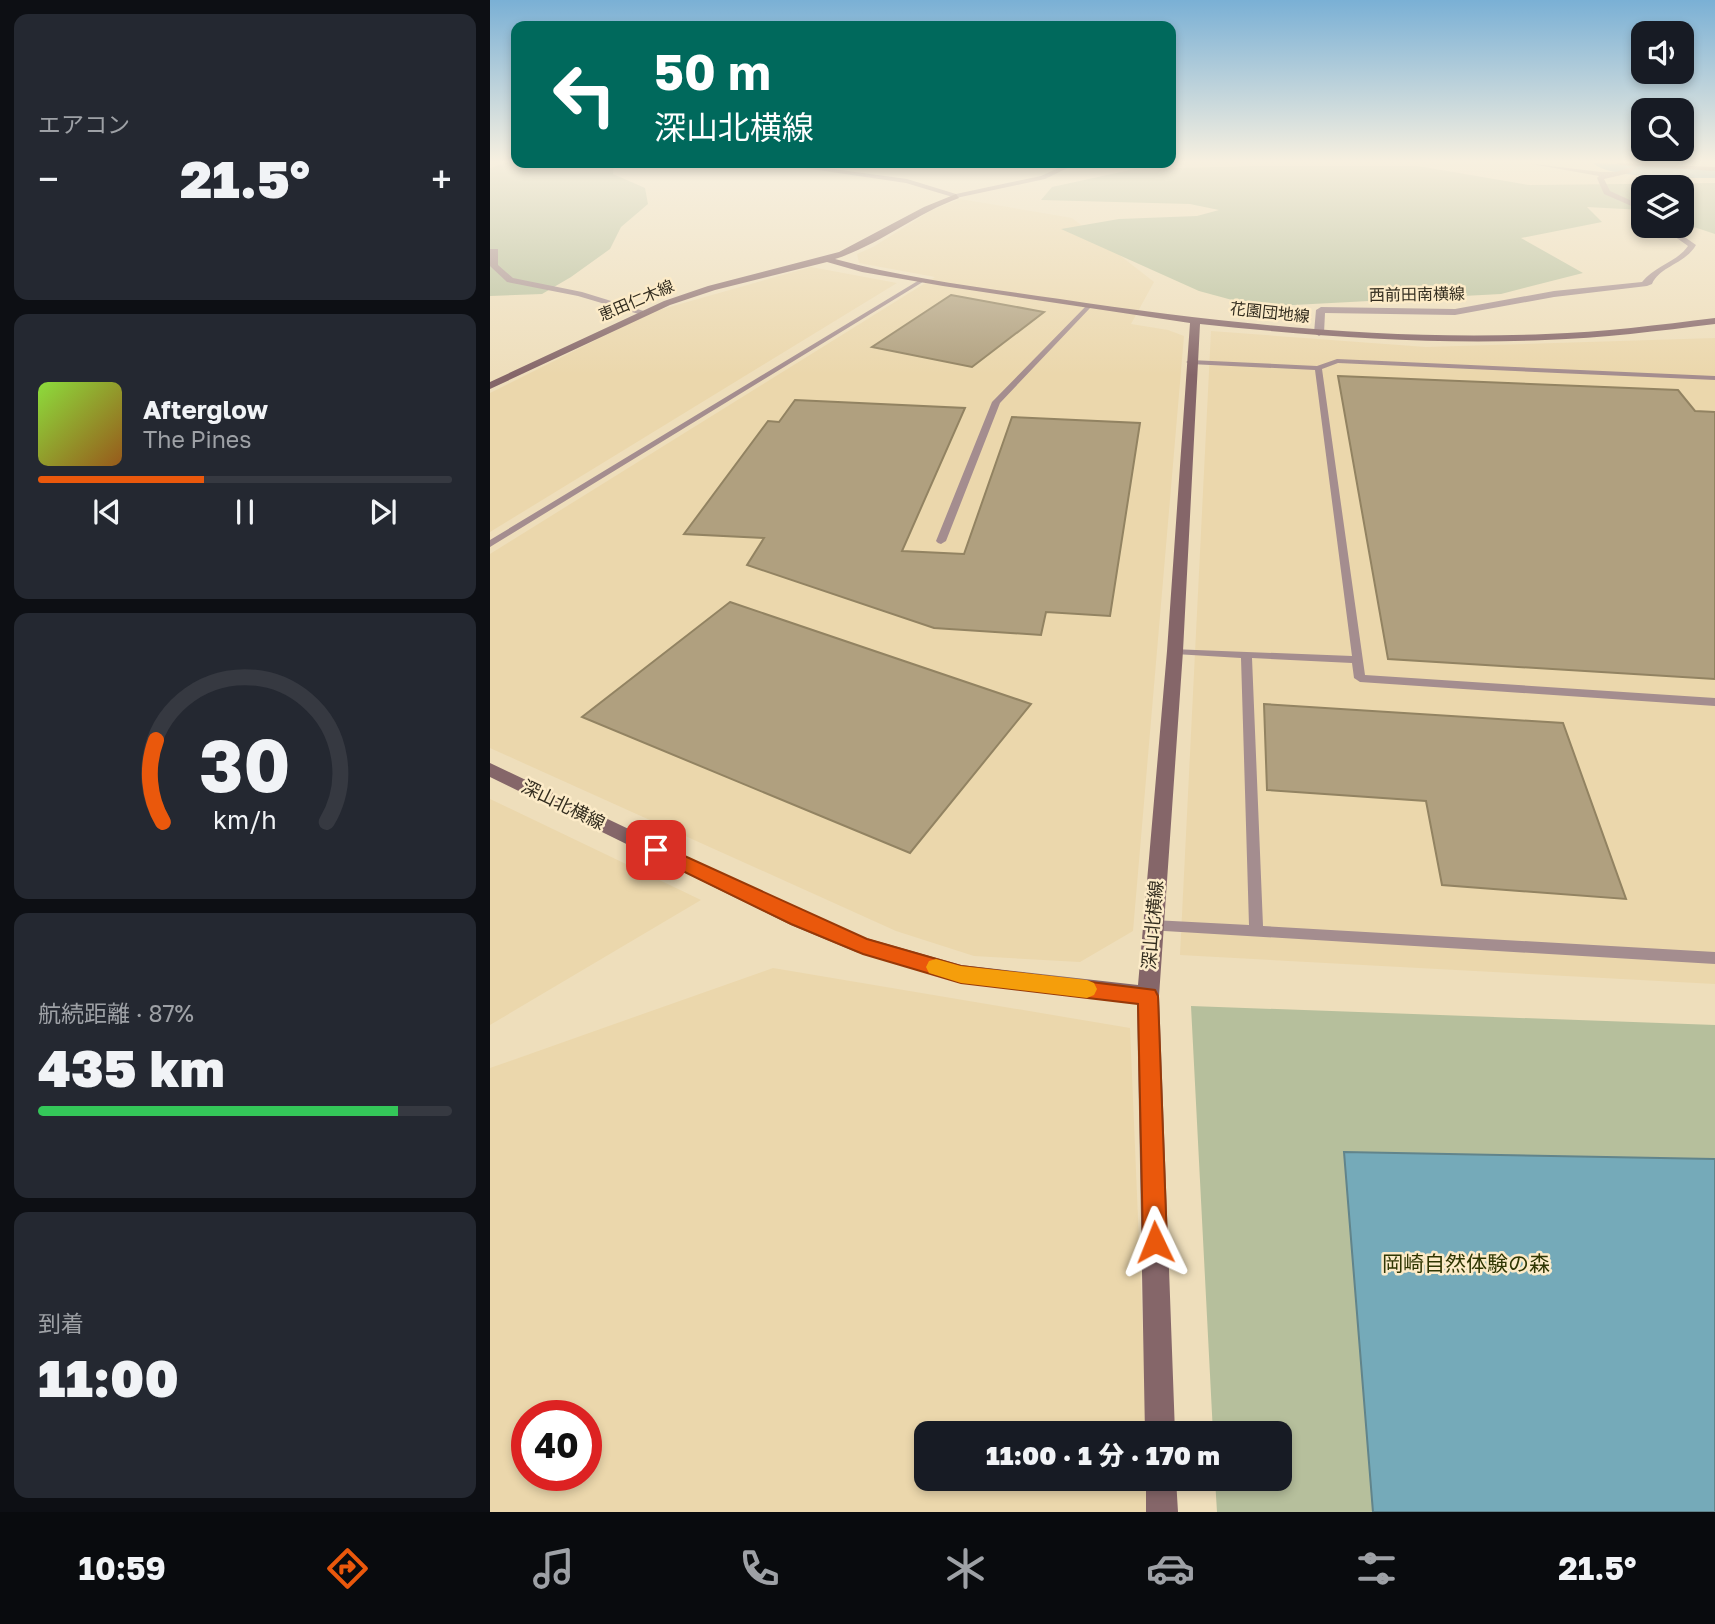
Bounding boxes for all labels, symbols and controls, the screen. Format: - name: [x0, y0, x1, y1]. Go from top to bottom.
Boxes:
- map controls: [1631, 21, 1694, 238]
- button: sound: [1631, 21, 1694, 84]
- text: 50 m: [654, 42, 771, 101]
- icon: left: [539, 49, 630, 140]
- button: search: [1631, 98, 1694, 161]
- text: 深山北横線: [654, 108, 814, 146]
- text: エアコン: [38, 110, 130, 138]
- text: 21.5°: [180, 147, 310, 209]
- text: −: [38, 156, 59, 201]
- text: +: [431, 156, 452, 201]
- button: layers: [1631, 175, 1694, 238]
- street label: 恵田仁木線: [595, 275, 677, 325]
- street label: 西前田南横線: [1369, 283, 1465, 305]
- street label: 花園団地線: [1229, 298, 1311, 326]
- text: Afterglow: [143, 394, 268, 425]
- text: The Pines: [143, 425, 251, 453]
- icon: previous: [88, 493, 126, 531]
- icon: pause: [226, 493, 264, 531]
- icon: next: [364, 493, 402, 531]
- text: 30: [199, 721, 291, 808]
- street label: 深山北横線: [518, 774, 609, 834]
- text: km/h: [213, 804, 277, 835]
- pin: [626, 820, 686, 880]
- icon: arrive: [637, 831, 675, 869]
- street label: 深山北横線: [1137, 879, 1167, 971]
- text: 航続距離 · 87%: [38, 999, 194, 1027]
- text: 435 km: [38, 1036, 225, 1098]
- position arrow: [1118, 1205, 1192, 1279]
- park label: 岡崎自然体験の森: [1382, 1250, 1550, 1276]
- text: 到着: [38, 1309, 84, 1337]
- text: 11:00: [38, 1346, 179, 1408]
- speed limit sign: 40: [511, 1400, 602, 1491]
- text: 11:00 · 1 分 · 170 m: [986, 1440, 1220, 1471]
- icon: directions: [323, 1544, 372, 1593]
- icon: music: [529, 1544, 578, 1593]
- icon: phone: [735, 1544, 784, 1593]
- icon: climate: [941, 1544, 990, 1593]
- icon: car: [1146, 1544, 1195, 1593]
- icon: filters: [1352, 1544, 1401, 1593]
- text: 10:59: [78, 1549, 166, 1587]
- text: 21.5°: [1558, 1549, 1637, 1587]

